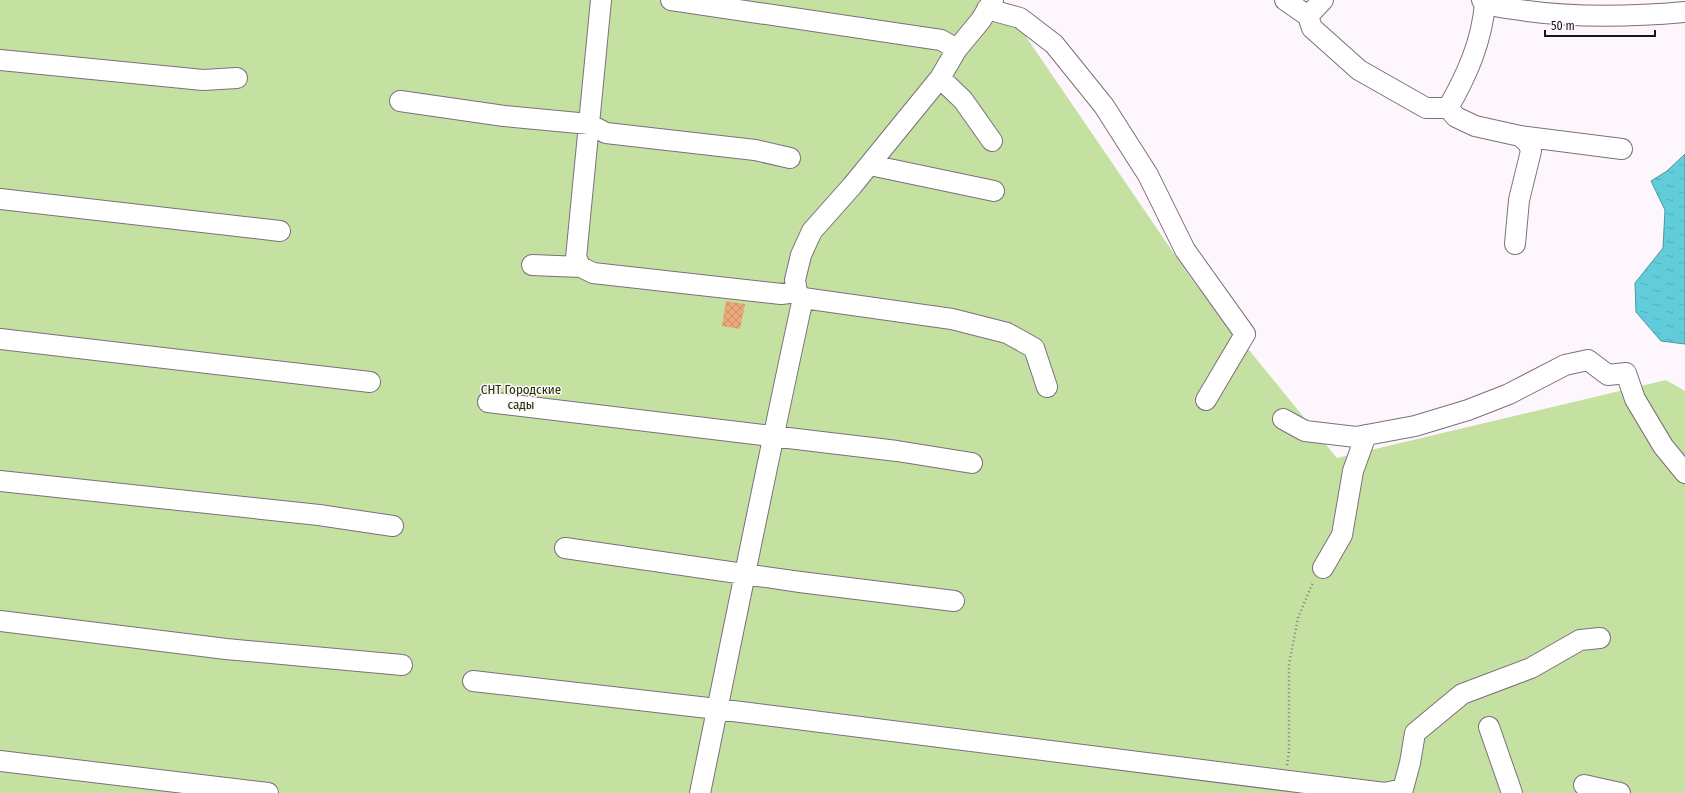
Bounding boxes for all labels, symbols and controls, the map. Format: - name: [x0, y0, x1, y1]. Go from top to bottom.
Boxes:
- scale bar: [1545, 12, 1655, 38]
- text: 50 m: [1551, 19, 1575, 33]
- park label: СНТ Городские сады: [481, 382, 561, 412]

